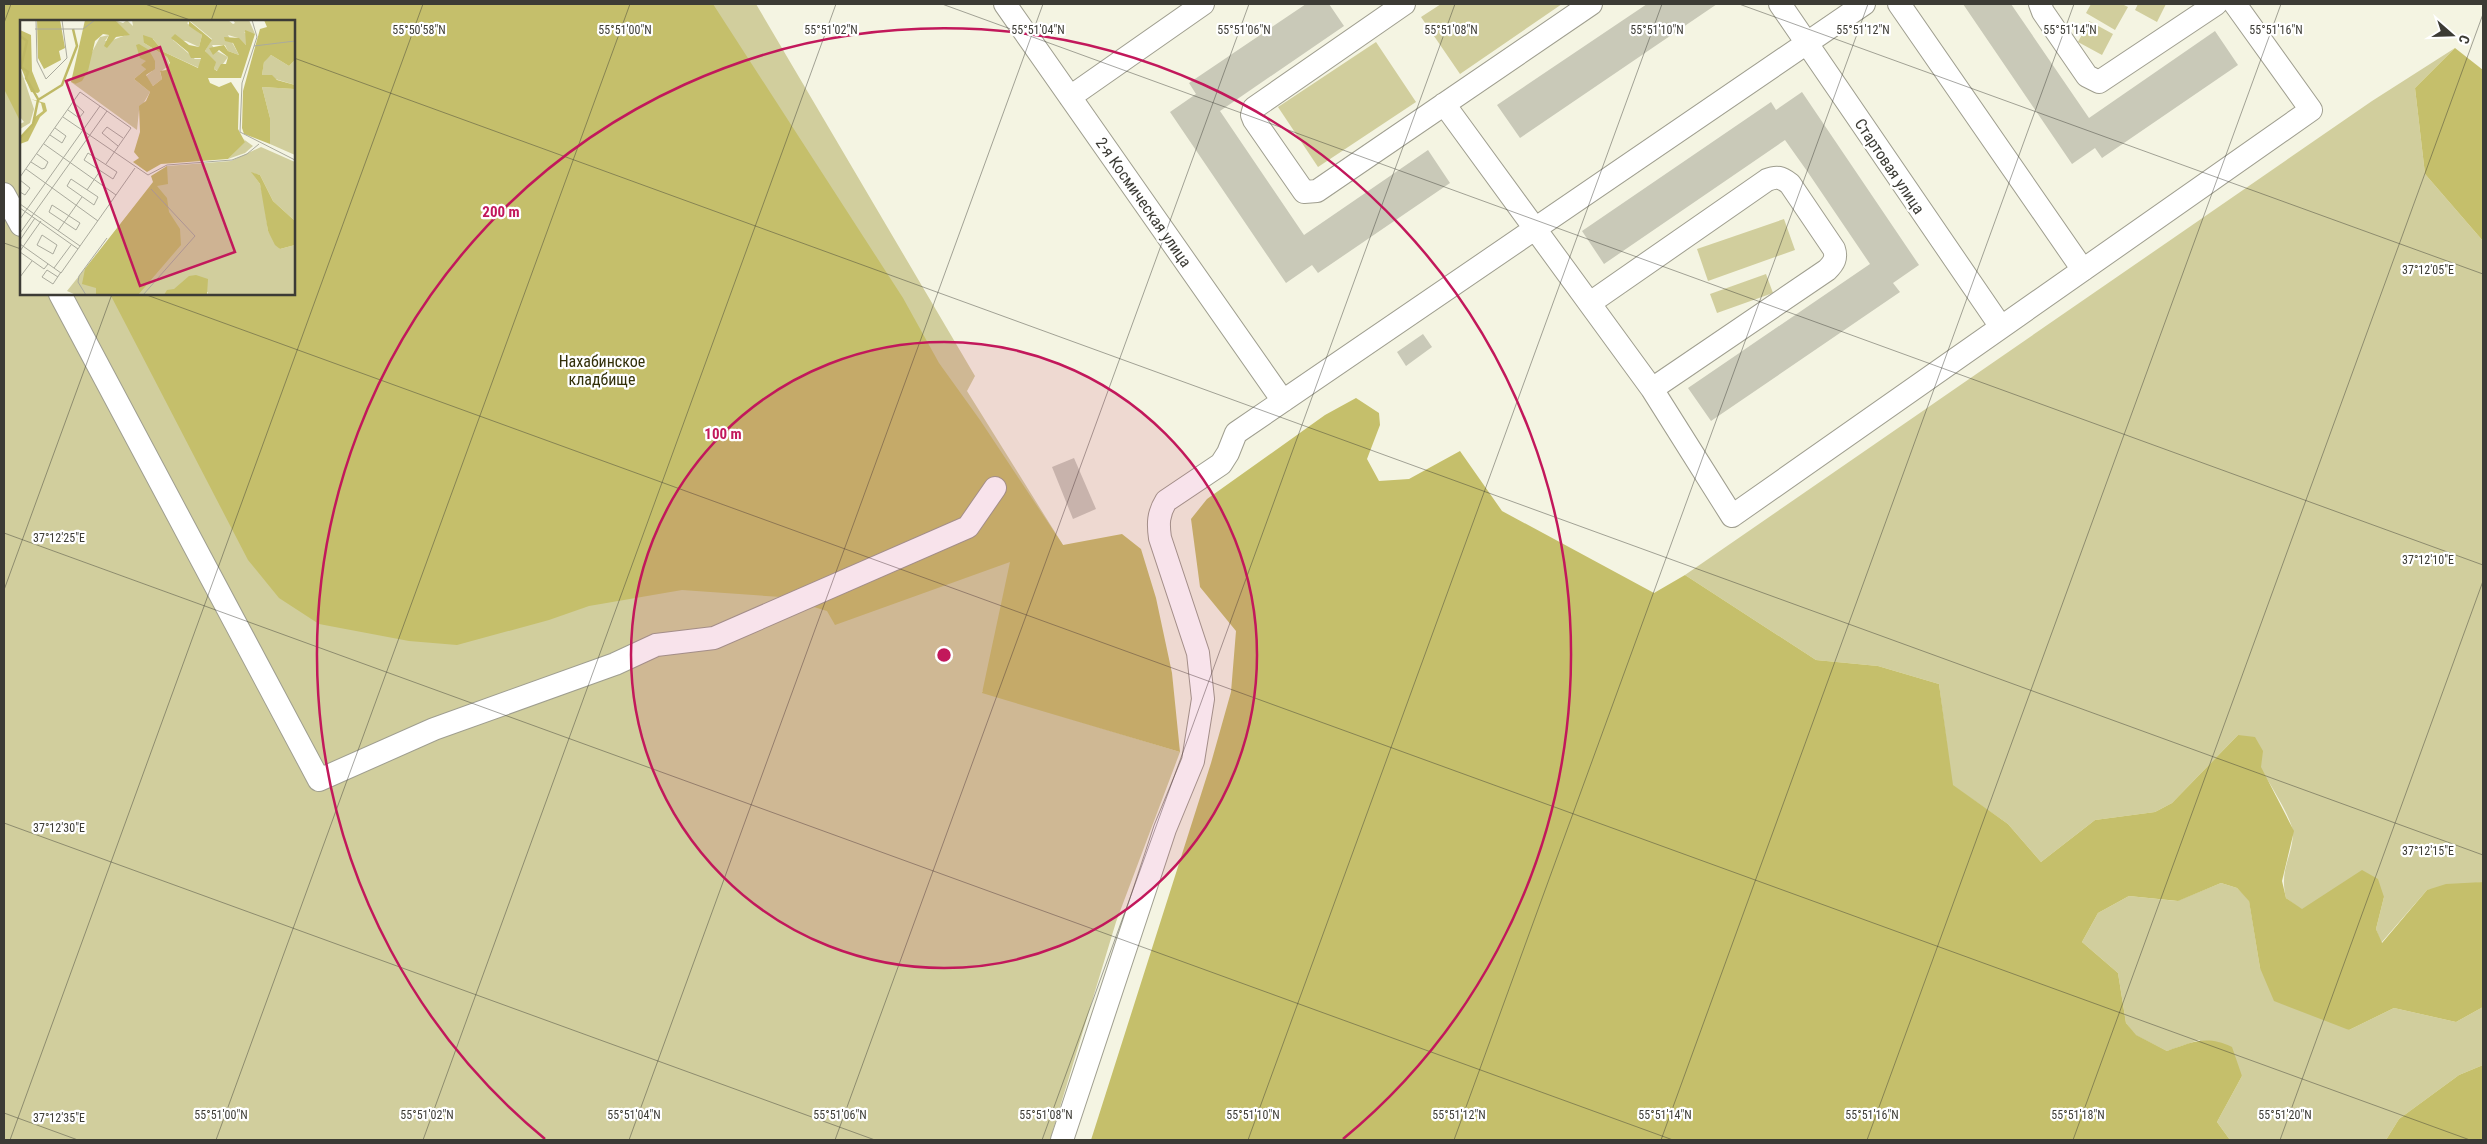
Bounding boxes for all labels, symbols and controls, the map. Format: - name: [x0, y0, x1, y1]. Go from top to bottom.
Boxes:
- north arrow: [2427, 10, 2477, 60]
- inset map: [20, 20, 295, 295]
- text: 55°50'58"N: [392, 23, 446, 37]
- text: 55°51'00"N: [598, 23, 652, 37]
- text: 55°51'02"N: [804, 23, 858, 37]
- text: 55°51'04"N: [1011, 23, 1065, 37]
- text: 55°51'06"N: [1217, 23, 1271, 37]
- text: 55°51'08"N: [1424, 23, 1478, 37]
- text: 55°51'10"N: [1630, 23, 1684, 37]
- text: 55°51'12"N: [1836, 23, 1890, 37]
- text: 55°51'14"N: [2043, 23, 2097, 37]
- text: 55°51'16"N: [2249, 23, 2303, 37]
- text: С: [2455, 33, 2473, 46]
- street label: Стартовая улица: [1851, 115, 1929, 218]
- street label: 2-я Космическая улица: [1092, 134, 1196, 271]
- text: 200 m: [482, 203, 520, 221]
- text: 37°12'05"E: [2402, 263, 2454, 277]
- park label: Нахабинское кладбище: [559, 352, 645, 389]
- text: 100 m: [704, 425, 742, 443]
- text: 37°12'25"E: [33, 531, 85, 545]
- text: 37°12'10"E: [2402, 553, 2454, 567]
- centre of rings: [935, 646, 953, 664]
- text: 37°12'30"E: [33, 821, 85, 835]
- text: 37°12'15"E: [2402, 844, 2454, 858]
- text: 55°51'00"N: [194, 1108, 248, 1122]
- text: 55°51'02"N: [400, 1108, 454, 1122]
- text: 55°51'04"N: [607, 1108, 661, 1122]
- text: 55°51'06"N: [813, 1108, 867, 1122]
- text: 55°51'08"N: [1019, 1108, 1073, 1122]
- text: 55°51'10"N: [1226, 1108, 1280, 1122]
- text: 55°51'12"N: [1432, 1108, 1486, 1122]
- text: 55°51'14"N: [1638, 1108, 1692, 1122]
- text: 55°51'16"N: [1845, 1108, 1899, 1122]
- text: 55°51'18"N: [2051, 1108, 2105, 1122]
- text: 55°51'20"N: [2258, 1108, 2312, 1122]
- text: 37°12'35"E: [33, 1111, 85, 1125]

